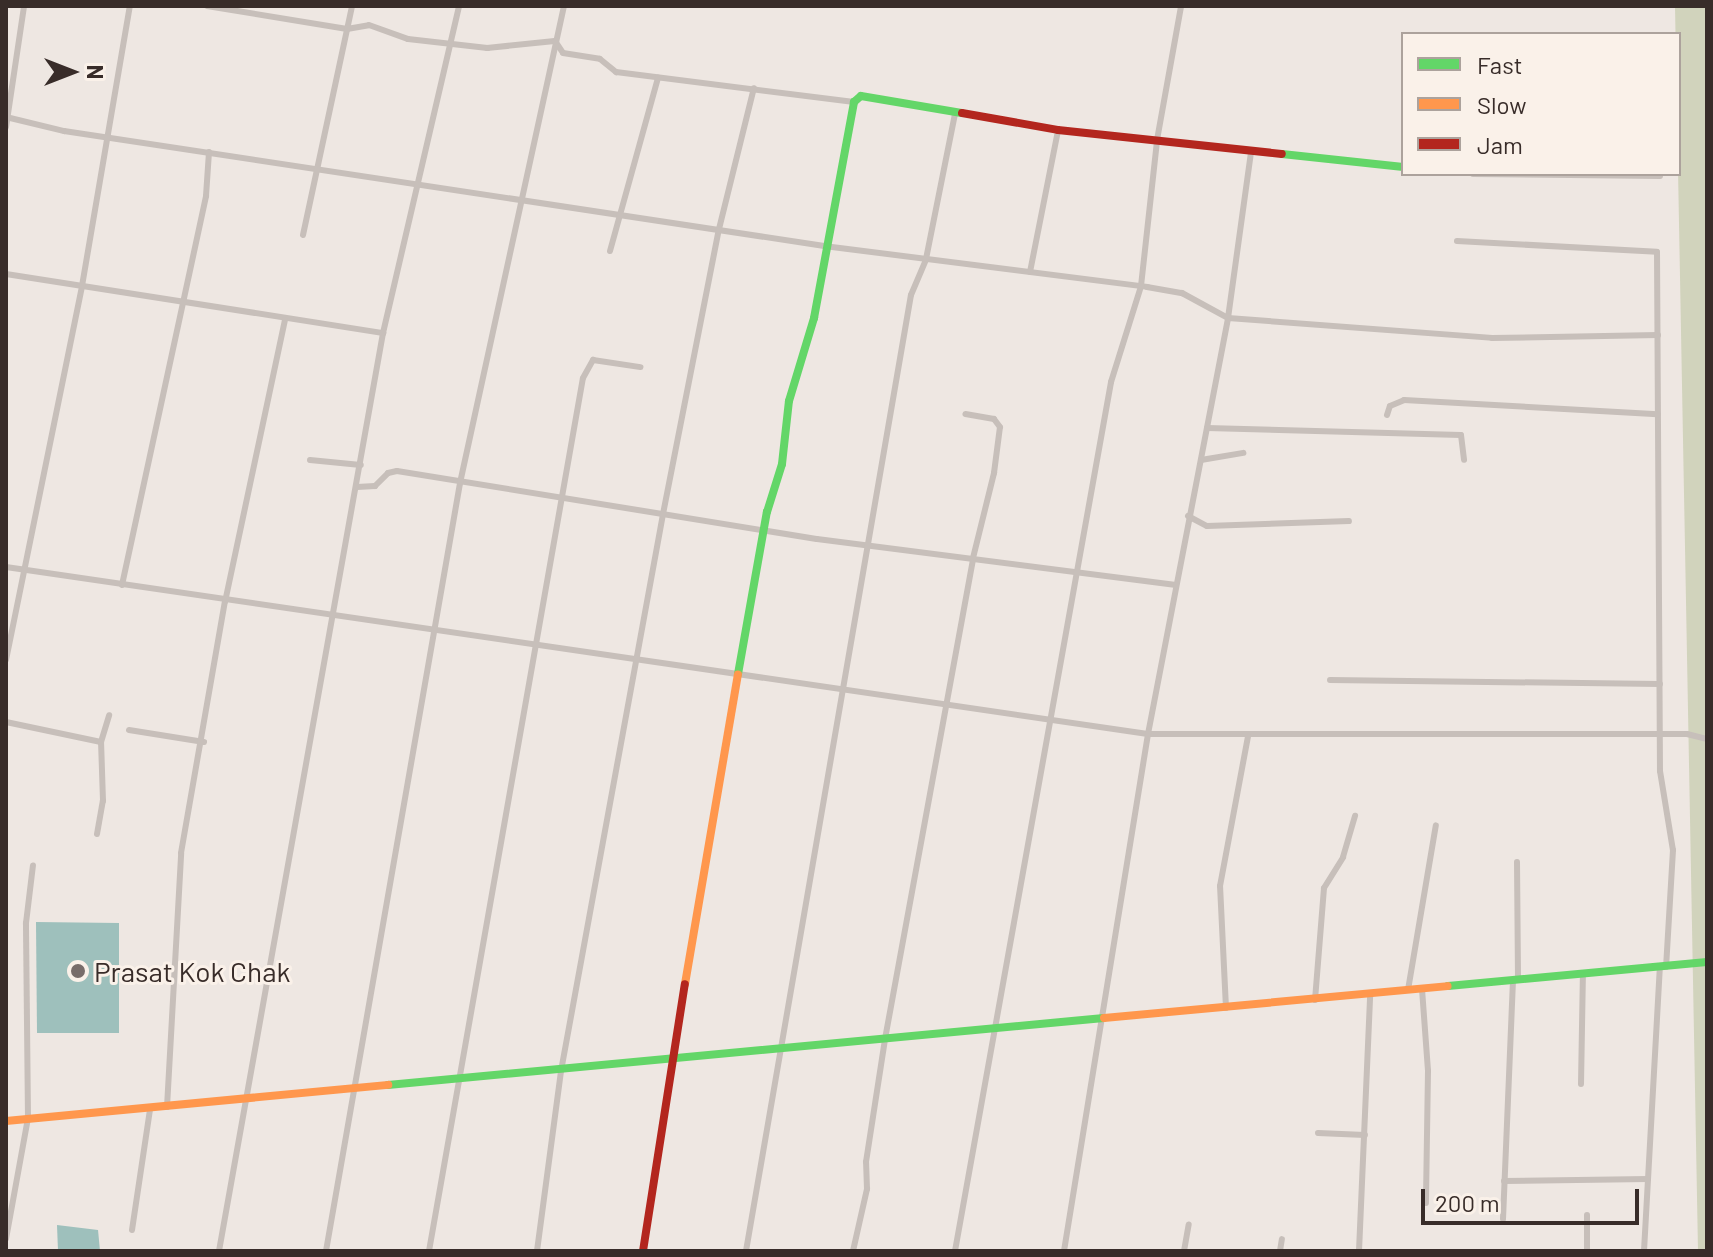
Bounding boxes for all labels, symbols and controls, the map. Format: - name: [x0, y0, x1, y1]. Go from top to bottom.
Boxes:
- north arrow: [32, 32, 112, 112]
- legend: [1401, 32, 1681, 176]
- text: Fast: [1477, 50, 1522, 79]
- text: N: [83, 65, 109, 79]
- text: Slow: [1477, 90, 1526, 119]
- text: Jam: [1477, 130, 1523, 159]
- place label: Prasat Kok Chak: [94, 954, 290, 988]
- marker: Prasat Kok Chak: [69, 962, 87, 980]
- scale bar: [1425, 1173, 1643, 1223]
- text: 200 m: [1435, 1188, 1500, 1217]

